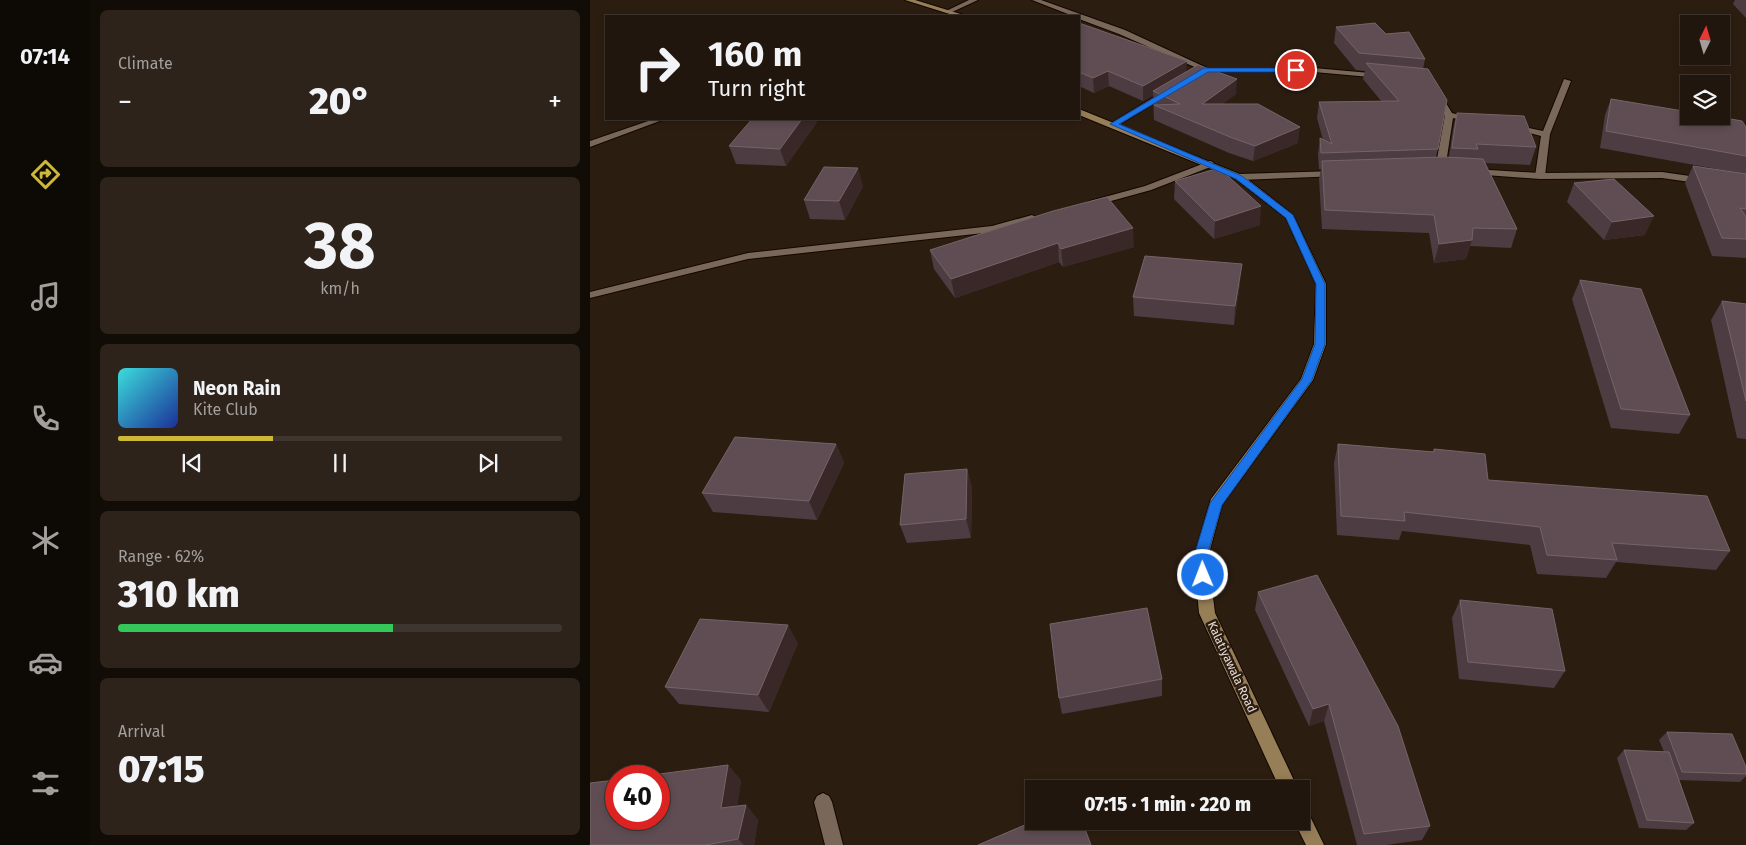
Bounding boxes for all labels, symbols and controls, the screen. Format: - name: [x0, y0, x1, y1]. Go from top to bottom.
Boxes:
- north arrow: [1680, 15, 1730, 65]
- map controls: [1680, 15, 1730, 125]
- text: 160 m: [708, 33, 802, 75]
- icon: right: [625, 35, 690, 100]
- text: 07:14: [20, 43, 70, 70]
- pin: [1275, 49, 1317, 91]
- text: Climate: [118, 54, 173, 73]
- icon: arrive: [1282, 56, 1310, 84]
- text: Turn right: [708, 75, 805, 102]
- button: layers: [1680, 75, 1730, 125]
- text: 20°: [309, 78, 371, 124]
- text: −: [118, 85, 132, 118]
- text: +: [548, 85, 562, 118]
- icon: directions: [28, 157, 63, 192]
- text: 38: [304, 207, 376, 285]
- icon: music: [28, 279, 63, 314]
- text: km/h: [320, 279, 360, 298]
- text: Neon Rain: [193, 377, 281, 400]
- text: Kite Club: [193, 400, 258, 419]
- icon: phone: [28, 401, 63, 436]
- icon: previous: [178, 449, 206, 477]
- icon: pause: [326, 449, 354, 477]
- icon: next: [474, 449, 502, 477]
- icon: climate: [28, 523, 63, 558]
- text: Range · 62%: [118, 547, 204, 566]
- position arrow: [1176, 548, 1228, 600]
- text: 310 km: [118, 571, 240, 617]
- street label: Kalatiyawala Road: [1205, 619, 1259, 715]
- icon: car: [28, 645, 63, 680]
- text: Arrival: [118, 722, 165, 741]
- text: 07:15: [118, 746, 205, 792]
- speed limit sign: 40: [605, 765, 670, 830]
- icon: filters: [28, 766, 63, 801]
- text: 07:15 · 1 min · 220 m: [1084, 793, 1251, 816]

